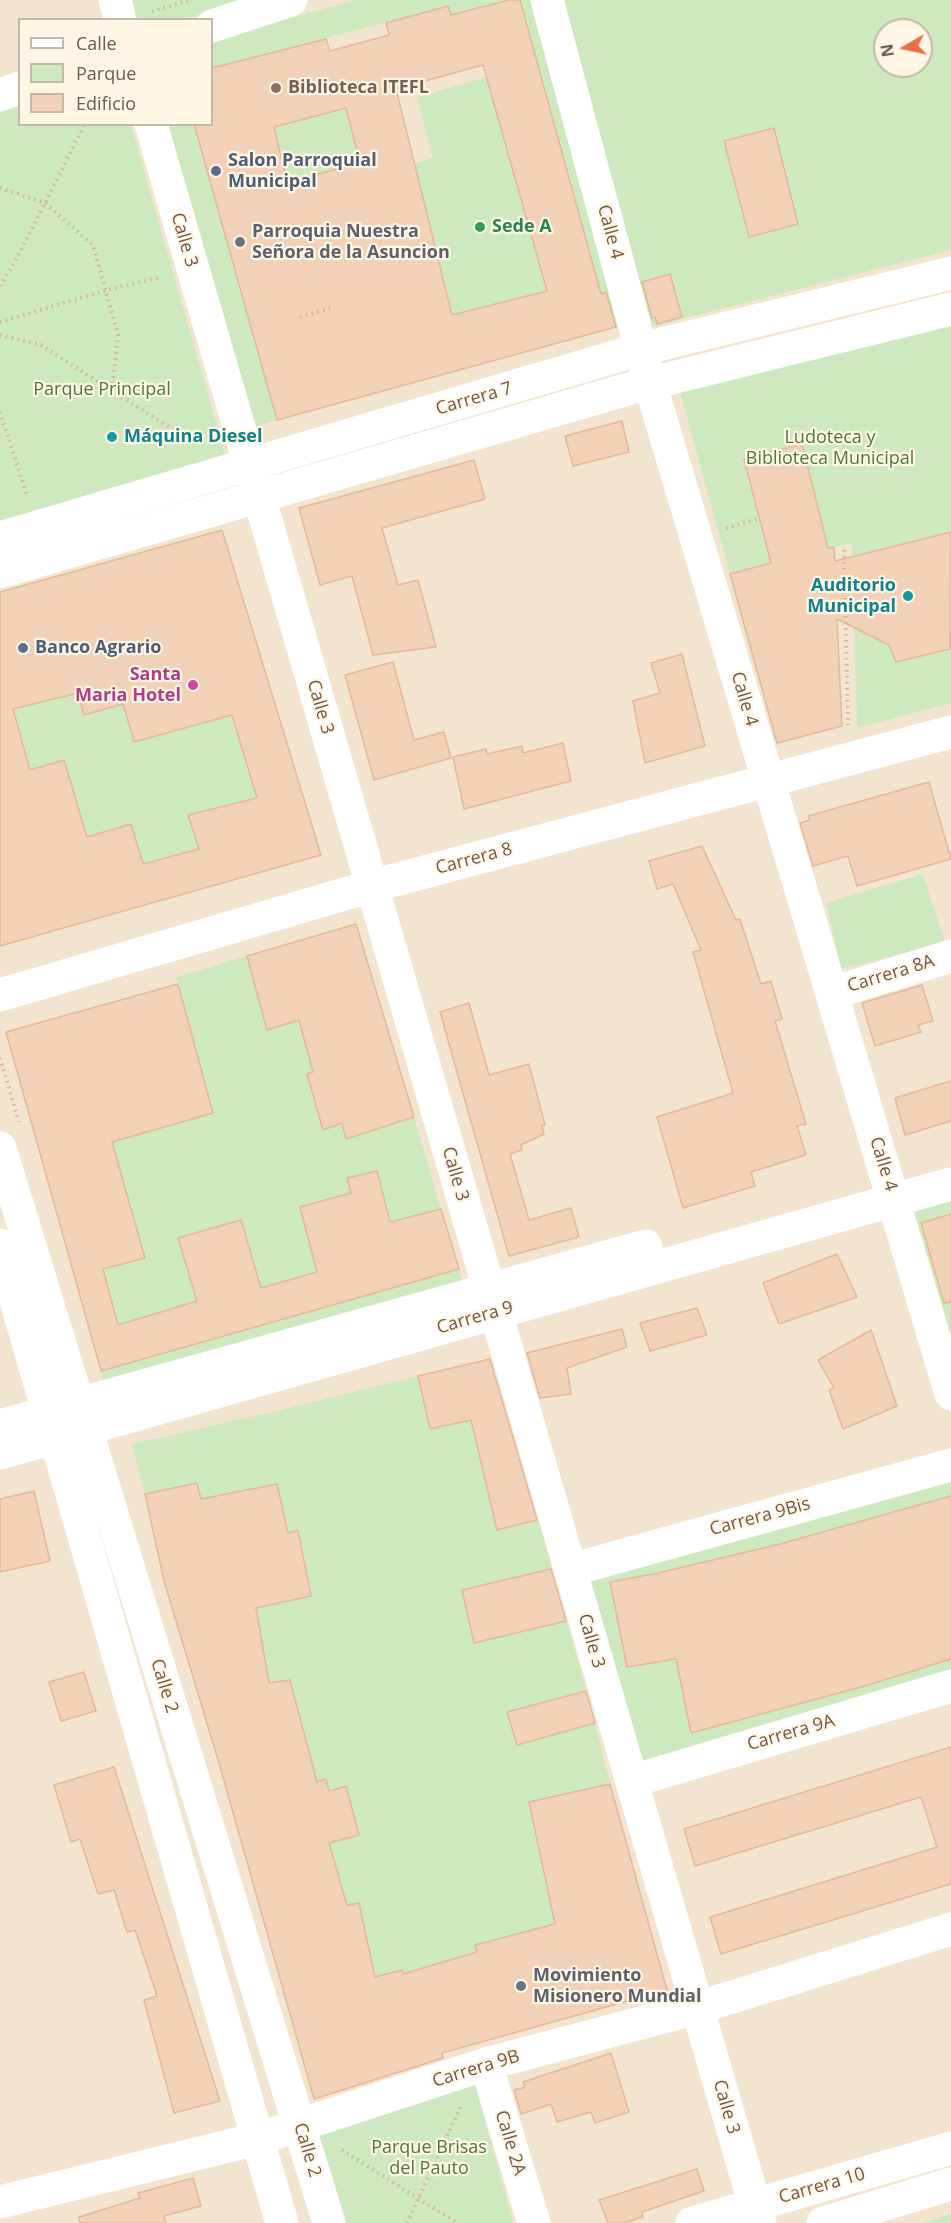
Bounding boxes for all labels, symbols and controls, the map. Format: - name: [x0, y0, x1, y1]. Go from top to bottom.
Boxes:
- legend: [18, 18, 213, 126]
- north arrow: [873, 18, 933, 78]
- text: Calle: [76, 31, 117, 55]
- text: N: [875, 42, 899, 59]
- text: Parque: [76, 61, 136, 85]
- place label: Biblioteca ITEFL: [288, 77, 429, 99]
- marker: Biblioteca ITEFL: [269, 81, 283, 95]
- text: Edificio: [76, 91, 136, 115]
- place label: Salon Parroquial Municipal: [228, 150, 377, 192]
- marker: Salon Parroquial Municipal: [209, 164, 223, 178]
- street label: Calle 4: [592, 202, 628, 262]
- street label: Calle 3: [166, 210, 202, 270]
- place label: Sede A: [492, 216, 552, 238]
- marker: Sede A: [473, 220, 487, 234]
- place label: Parroquia Nuestra Señora de la Asuncion: [252, 221, 450, 264]
- marker: Parroquia Nuestra Señora de la Asuncion: [233, 235, 247, 249]
- street label: Carrera 7: [433, 378, 515, 420]
- park label: Parque Principal: [33, 379, 171, 401]
- place label: Máquina Diesel: [124, 426, 262, 448]
- park label: Ludoteca y Biblioteca Municipal: [746, 427, 914, 470]
- marker: Máquina Diesel: [105, 430, 119, 444]
- place label: Auditorio Municipal: [807, 575, 896, 618]
- marker: Auditorio Municipal: [901, 589, 915, 603]
- place label: Banco Agrario: [35, 637, 161, 659]
- marker: Banco Agrario: [16, 641, 30, 655]
- place label: Santa Maria Hotel: [75, 664, 181, 706]
- street label: Calle 4: [726, 669, 762, 729]
- street label: Calle 3: [302, 677, 338, 737]
- marker: Santa Maria Hotel: [186, 678, 200, 692]
- street label: Carrera 8: [433, 838, 515, 880]
- street label: Carrera 8A: [845, 951, 937, 997]
- street label: Calle 4: [865, 1134, 901, 1194]
- street label: Calle 3: [437, 1144, 473, 1204]
- street label: Carrera 9: [434, 1297, 516, 1339]
- street label: Carrera 9Bis: [707, 1493, 813, 1541]
- street label: Calle 3: [573, 1611, 609, 1671]
- street label: Calle 2: [146, 1656, 182, 1716]
- street label: Carrera 9A: [745, 1710, 837, 1756]
- place label: Movimiento Misionero Mundial: [533, 1965, 701, 2008]
- marker: Movimiento Misionero Mundial: [514, 1979, 528, 1993]
- street label: Carrera 9B: [430, 2045, 522, 2093]
- street label: Calle 3: [708, 2077, 744, 2137]
- street label: Calle 2A: [490, 2108, 530, 2178]
- street label: Calle 2: [289, 2120, 325, 2180]
- park label: Parque Brisas del Pauto: [371, 2137, 487, 2180]
- street label: Carrera 10: [776, 2163, 868, 2209]

